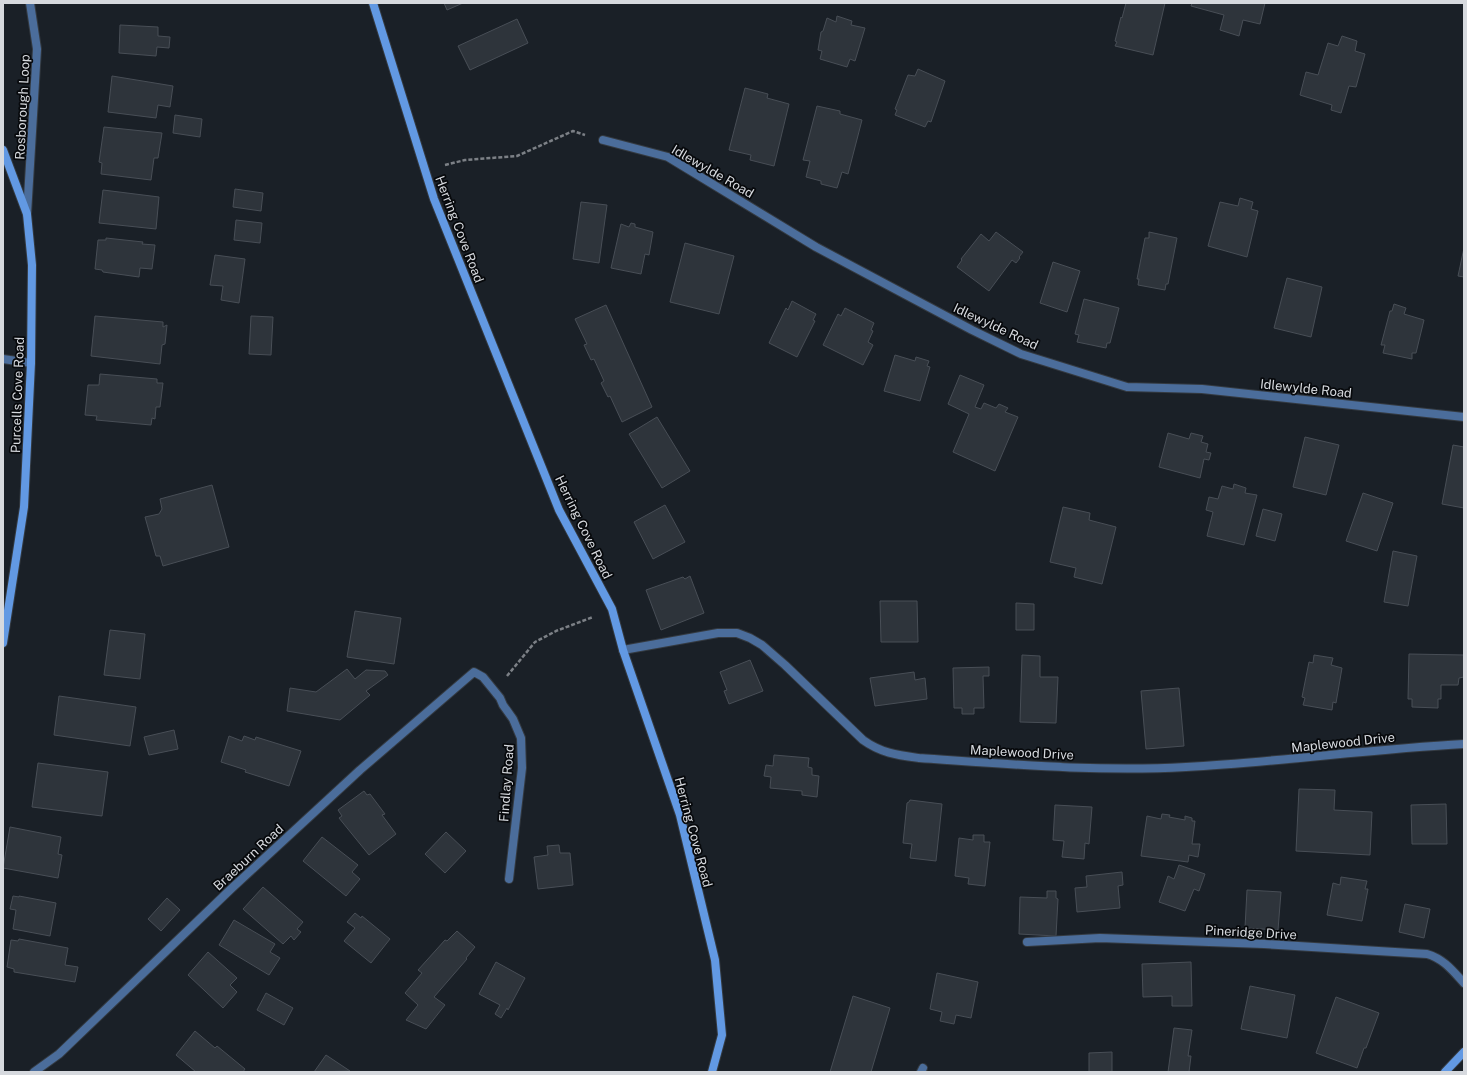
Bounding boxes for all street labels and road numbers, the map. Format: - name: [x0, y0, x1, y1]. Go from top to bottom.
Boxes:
- street label: Rosborough Loop: [12, 54, 33, 160]
- street label: Idlewylde Road: [669, 142, 756, 201]
- street label: Herring Cove Road: [432, 174, 487, 285]
- street label: Idlewylde Road: [951, 300, 1041, 353]
- street label: Purcells Cove Road: [8, 337, 27, 453]
- street label: Idlewylde Road: [1259, 376, 1353, 401]
- street label: Herring Cove Road: [552, 473, 615, 581]
- street label: Maplewood Drive: [1291, 730, 1396, 755]
- street label: Maplewood Drive: [970, 742, 1074, 763]
- street label: Findlay Road: [496, 744, 517, 823]
- street label: Herring Cove Road: [672, 775, 715, 889]
- street label: Braeburn Road: [210, 821, 286, 894]
- street label: Pineridge Drive: [1205, 923, 1297, 942]

